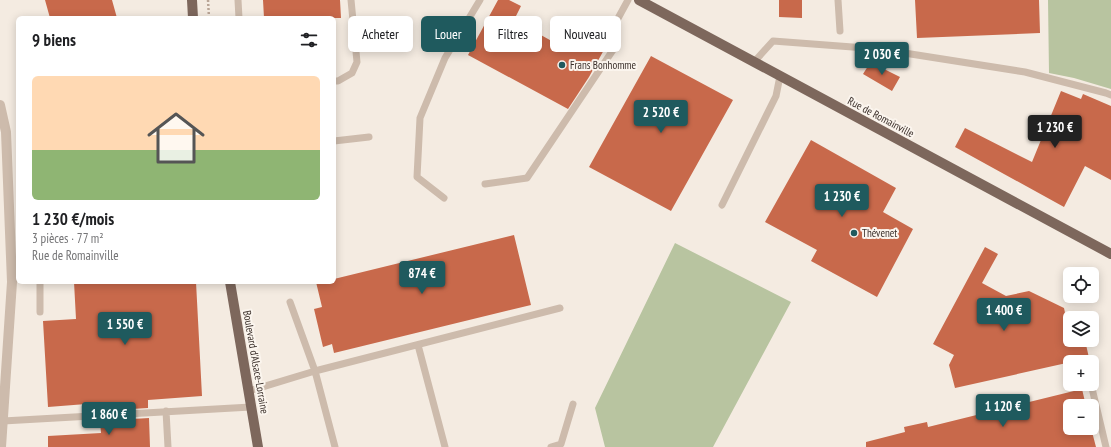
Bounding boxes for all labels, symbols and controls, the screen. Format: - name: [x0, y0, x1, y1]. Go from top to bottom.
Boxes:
- chip: Acheter: [348, 16, 413, 52]
- chip: Louer: [421, 16, 476, 52]
- chip: Filtres: [484, 16, 542, 52]
- chip: Nouveau: [550, 16, 621, 52]
- text: 9 biens: [32, 29, 76, 51]
- icon: filters: [298, 29, 320, 51]
- pin: 2 030 €: [845, 42, 919, 76]
- text: 2 030 €: [864, 46, 900, 63]
- place label: Frans Bonhomme: [570, 58, 637, 72]
- marker: Frans Bonhomme: [557, 60, 567, 70]
- street label: Rue de Romainville: [845, 94, 917, 141]
- pin: 2 520 €: [624, 100, 698, 134]
- icon: home: [140, 102, 212, 174]
- text: 2 520 €: [643, 104, 679, 121]
- pin: 1 230 €: [1018, 115, 1092, 149]
- text: 1 230 €: [1037, 119, 1073, 136]
- pin: 1 230 €: [805, 184, 879, 218]
- text: 1 230 €: [824, 188, 860, 205]
- text: 1 230 €/mois: [32, 208, 114, 230]
- place label: Thévenet: [862, 226, 897, 240]
- marker: Thévenet: [849, 228, 859, 238]
- text: 3 pièces · 77 m²: [32, 230, 103, 247]
- text: Rue de Romainville: [32, 247, 119, 264]
- pin: 874 €: [394, 261, 450, 295]
- text: 874 €: [408, 265, 436, 282]
- map controls: [1063, 267, 1099, 435]
- button: locate: [1063, 267, 1099, 303]
- pin: 1 400 €: [967, 298, 1041, 332]
- text: 1 400 €: [986, 302, 1022, 319]
- street label: Boulevard d'Alsace-Lorraine: [240, 309, 272, 415]
- button: layers: [1063, 311, 1099, 347]
- pin: 1 550 €: [88, 312, 162, 346]
- text: 1 550 €: [107, 316, 143, 333]
- button: +: [1063, 355, 1099, 391]
- pin: 1 120 €: [966, 394, 1040, 428]
- text: 1 120 €: [985, 398, 1021, 415]
- button: −: [1063, 399, 1099, 435]
- pin: 1 860 €: [72, 402, 146, 436]
- text: 1 860 €: [91, 406, 127, 423]

